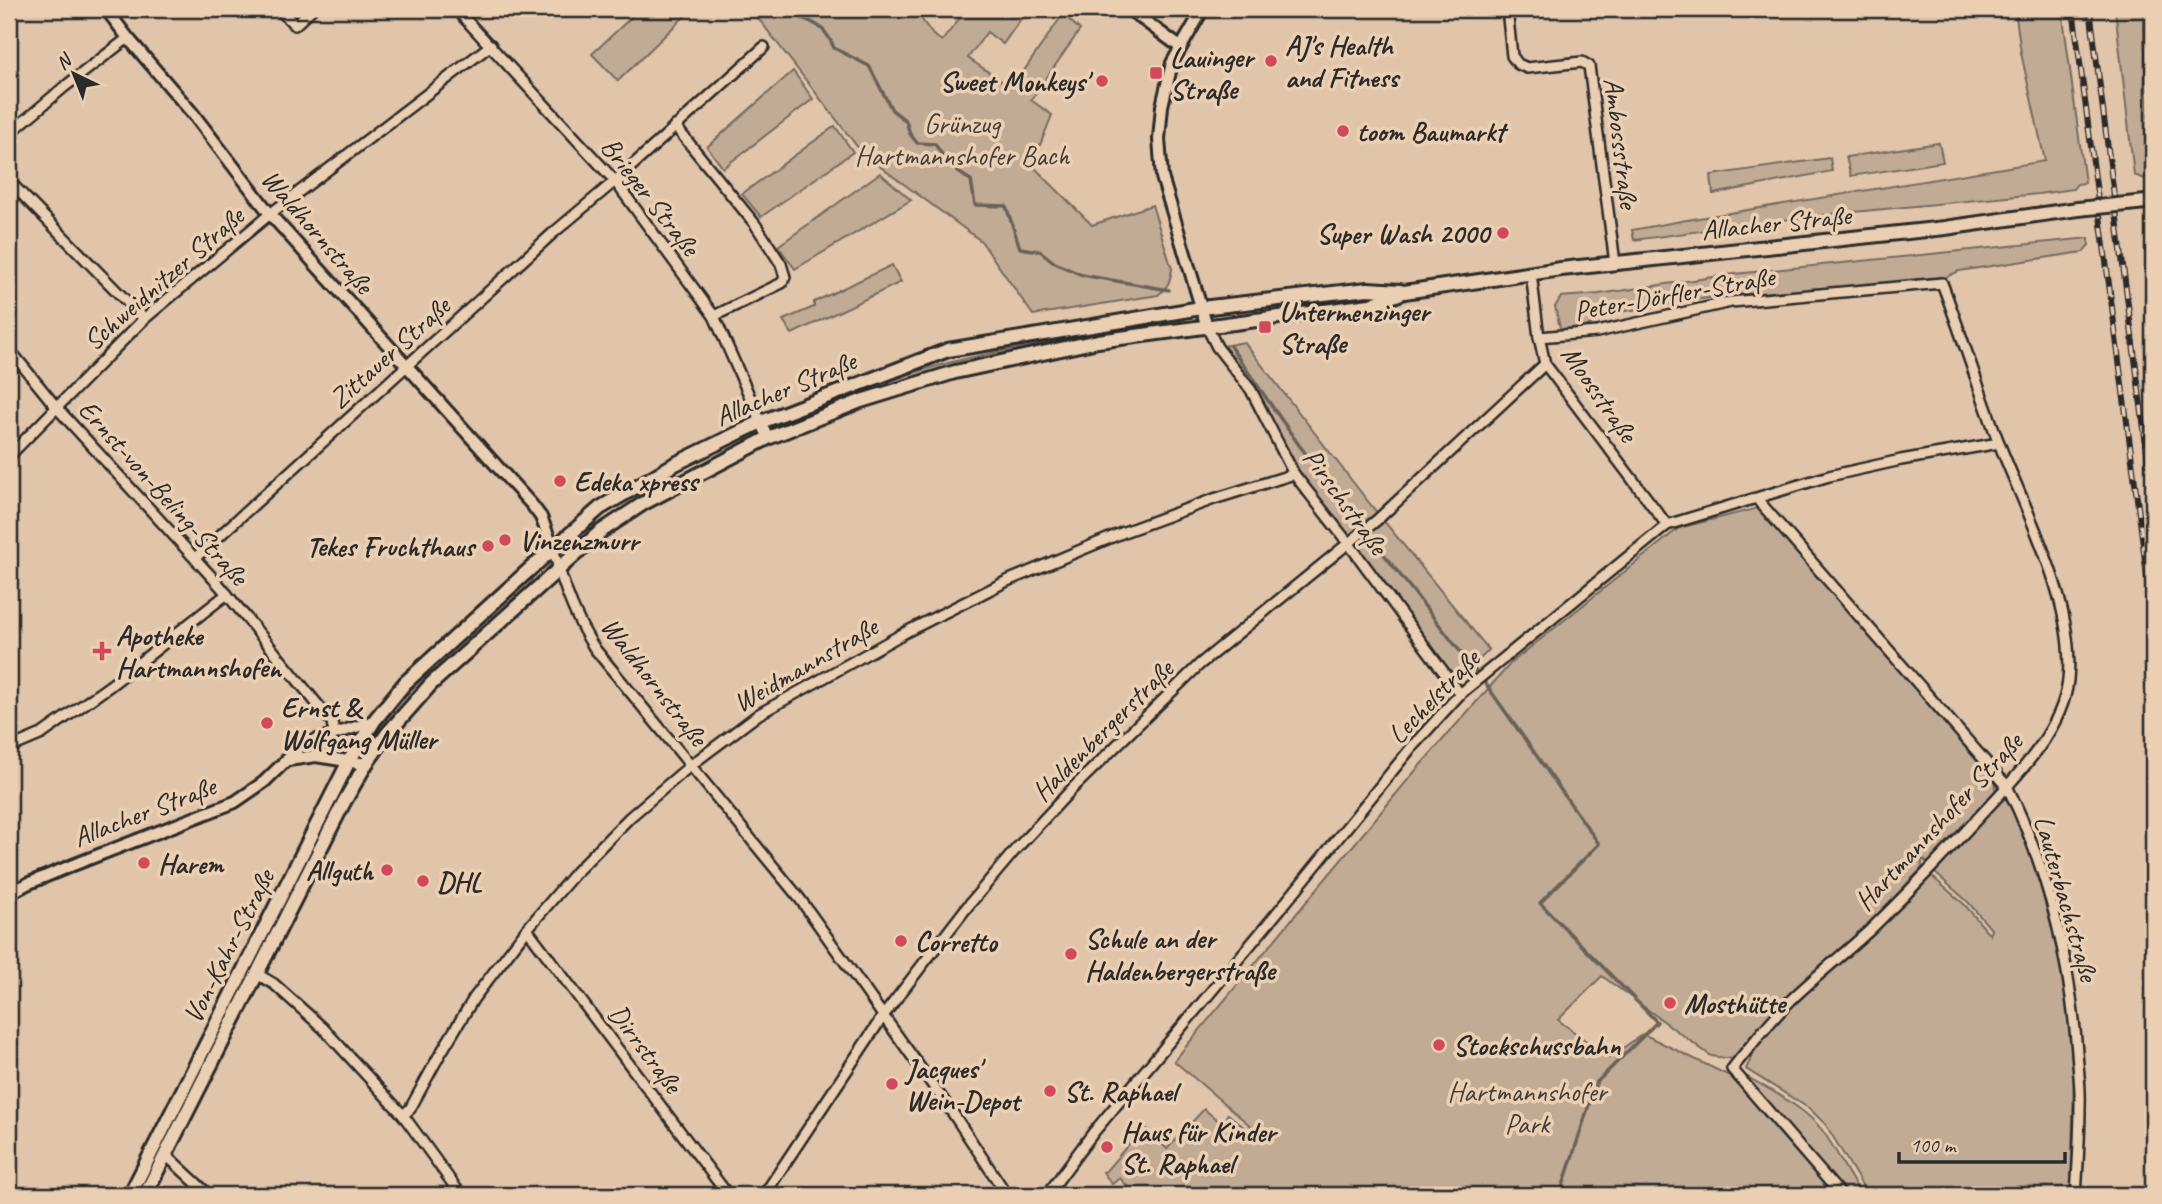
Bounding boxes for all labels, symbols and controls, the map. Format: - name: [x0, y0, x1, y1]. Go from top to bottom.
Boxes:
- place label: AJ's Health and Fitness: [1285, 28, 1401, 95]
- north arrow: [38, 38, 108, 108]
- place label: Lauinger Straße: [1170, 40, 1256, 107]
- text: N: [51, 47, 78, 75]
- marker: AJ's Health and Fitness: [1263, 53, 1279, 69]
- place label: Sweet Monkeys': [940, 64, 1094, 100]
- marker: Lauinger Straße: [1148, 65, 1164, 81]
- marker: Sweet Monkeys': [1094, 73, 1110, 89]
- street label: Ambossstraße: [1596, 76, 1647, 212]
- park label: Grünzug Hartmannshofer Bach: [855, 106, 1070, 173]
- place label: toom Baumarkt: [1357, 114, 1509, 149]
- marker: toom Baumarkt: [1335, 123, 1351, 139]
- street label: Brieger Straße: [593, 130, 709, 264]
- street label: Waldhornstraße: [254, 162, 383, 302]
- street label: Allacher Straße: [1700, 197, 1854, 248]
- street label: Schweidnitzer Straße: [76, 198, 252, 358]
- place label: Super Wash 2000: [1316, 216, 1492, 251]
- marker: Super Wash 2000: [1495, 225, 1511, 241]
- street label: Peter-Dörfler-Straße: [1571, 258, 1779, 328]
- street label: Zittauer Straße: [322, 288, 459, 416]
- place label: Untermenzinger Straße: [1279, 294, 1432, 361]
- marker: Untermenzinger Straße: [1257, 319, 1273, 335]
- street label: Moosstraße: [1554, 338, 1647, 450]
- street label: Allacher Straße: [709, 342, 863, 434]
- street label: Ernst-von-Beling-Straße: [71, 392, 257, 594]
- street label: Pirschstraße: [1295, 441, 1397, 563]
- place label: Edeka xpress: [574, 464, 701, 499]
- marker: Edeka xpress: [552, 473, 568, 489]
- place label: Vinzenzmurr: [519, 523, 641, 558]
- place label: Tekes Fruchthaus: [306, 529, 477, 564]
- marker: Vinzenzmurr: [497, 532, 513, 548]
- marker: Tekes Fruchthaus: [480, 538, 496, 554]
- street label: Weidmannstraße: [727, 608, 885, 720]
- street label: Waldhornstraße: [593, 610, 717, 754]
- place label: Apotheke Hartmannshofen: [116, 618, 283, 685]
- street label: Lechelstraße: [1380, 640, 1488, 751]
- marker: Apotheke Hartmannshofen: [94, 643, 110, 659]
- street label: Haldenbergerstraße: [1024, 651, 1182, 809]
- place label: Ernst & Wolfgang Müller: [281, 690, 439, 757]
- marker: Ernst & Wolfgang Müller: [259, 715, 275, 731]
- street label: Hartmannshofer Straße: [1847, 724, 2031, 918]
- street label: Allacher Straße: [68, 768, 222, 855]
- street label: Lauterbachstraße: [2026, 811, 2107, 987]
- place label: Harem: [158, 846, 225, 881]
- place label: Allguth: [306, 853, 374, 888]
- marker: Harem: [136, 855, 152, 871]
- street label: Von-Kahr-Straße: [175, 862, 283, 1029]
- marker: Allguth: [379, 862, 395, 878]
- place label: DHL: [437, 864, 482, 899]
- marker: DHL: [415, 873, 431, 889]
- place label: Schule an der Haldenbergerstraße: [1085, 921, 1277, 988]
- place label: Corretto: [915, 924, 999, 959]
- marker: Corretto: [893, 933, 909, 949]
- marker: Schule an der Haldenbergerstraße: [1063, 946, 1079, 962]
- place label: Mosthütte: [1684, 986, 1787, 1021]
- marker: Mosthütte: [1662, 995, 1678, 1011]
- street label: Dirrstraße: [601, 997, 692, 1101]
- place label: Stockschussbahn: [1453, 1028, 1622, 1063]
- marker: Stockschussbahn: [1431, 1037, 1447, 1053]
- place label: Jacques' Wein-Depot: [904, 1051, 1023, 1118]
- place label: St. Raphael: [1064, 1074, 1182, 1109]
- park label: Hartmannshofer Park: [1447, 1074, 1609, 1141]
- marker: Jacques' Wein-Depot: [884, 1076, 900, 1092]
- marker: St. Raphael: [1042, 1083, 1058, 1099]
- place label: Haus für Kinder St. Raphael: [1121, 1114, 1279, 1181]
- scale bar: [1899, 1120, 2066, 1164]
- text: 100 m: [1910, 1132, 1957, 1158]
- marker: Haus für Kinder St. Raphael: [1099, 1139, 1115, 1155]

